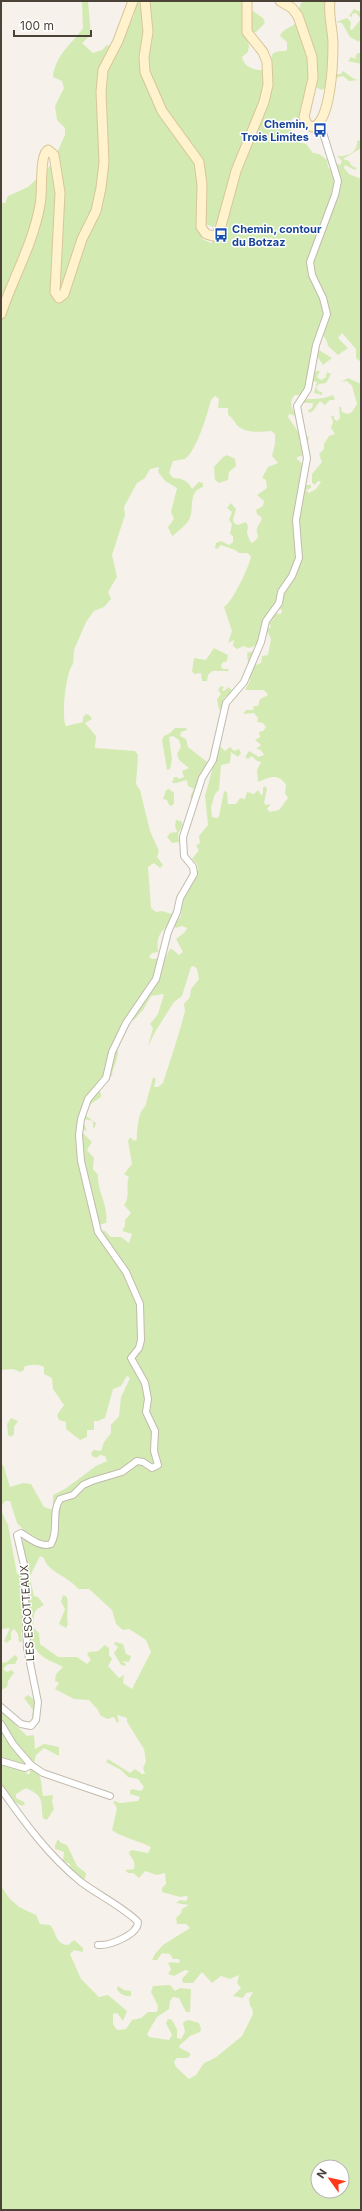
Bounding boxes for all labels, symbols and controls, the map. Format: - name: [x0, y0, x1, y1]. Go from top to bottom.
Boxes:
- scale bar: [14, 12, 91, 38]
- text: 100 m: [20, 18, 54, 33]
- place label: Chemin, Trois Limites: [241, 117, 309, 144]
- bus stop icon: Chemin, Trois Limites: [312, 122, 328, 138]
- place label: Chemin, contour du Botzaz: [232, 222, 322, 249]
- bus stop icon: Chemin, contour du Botzaz: [213, 227, 229, 243]
- street label: LES ESCOTTEAUX: [17, 1564, 37, 1662]
- north arrow: [310, 2159, 350, 2199]
- text: N: [313, 2166, 330, 2181]

